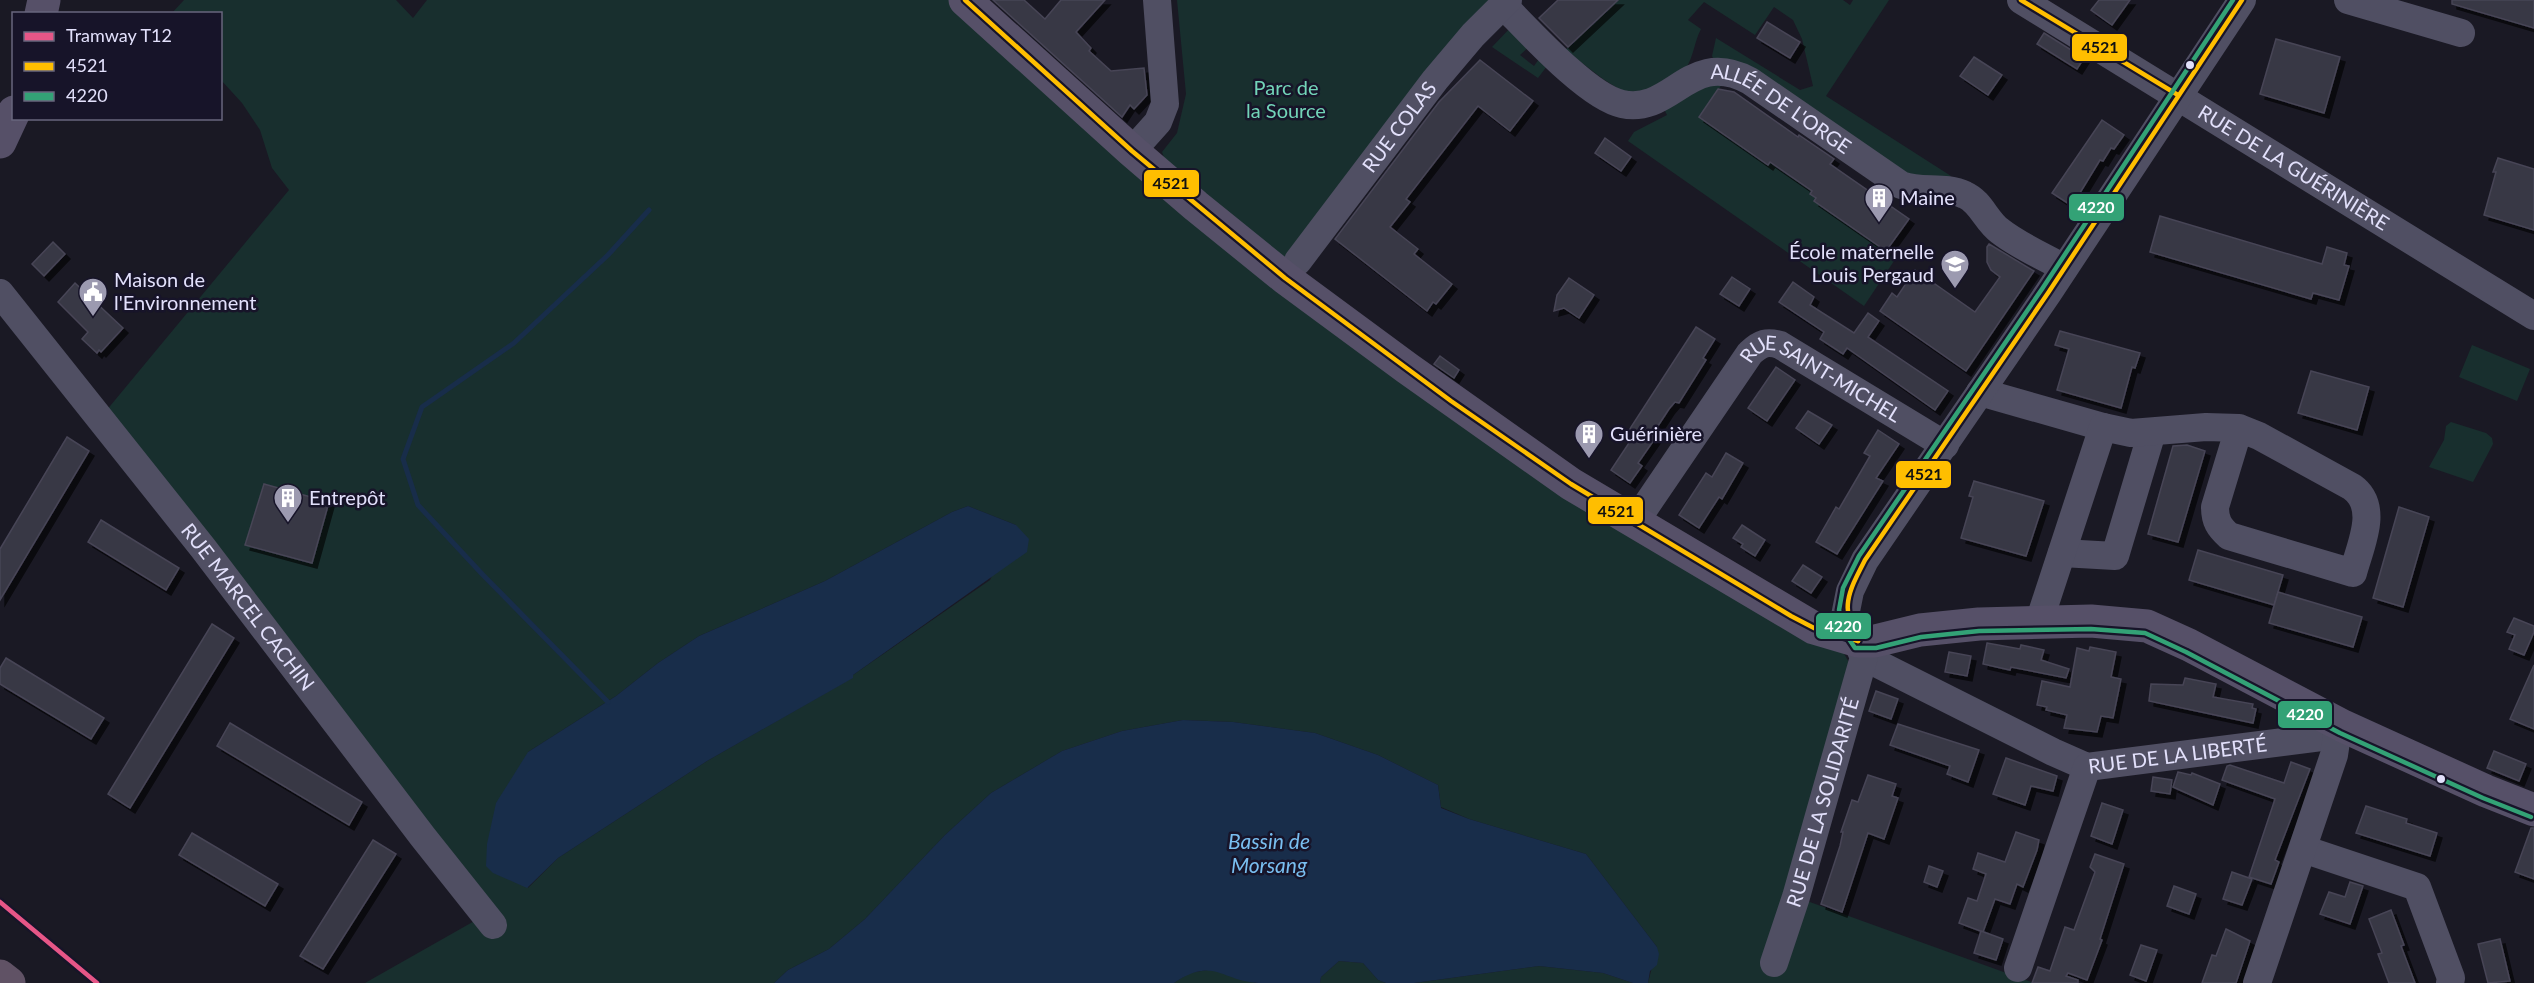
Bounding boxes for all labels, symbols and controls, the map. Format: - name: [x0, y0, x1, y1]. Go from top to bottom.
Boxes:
- legend: [12, 12, 222, 120]
- text: Tramway T12: [66, 24, 172, 46]
- line badge: 4521: [2071, 33, 2128, 62]
- text: 4521: [2081, 37, 2119, 56]
- text: 4521: [66, 54, 108, 76]
- street label: ALLÉE DE L'ORGE: [1710, 59, 1856, 158]
- unlabelled marker: [2184, 59, 2196, 71]
- park label: Parc de la Source: [1246, 75, 1326, 122]
- street label: RUE COLAS: [1357, 76, 1441, 177]
- text: 4220: [66, 84, 108, 106]
- street label: RUE DE LA GUÉRINIÈRE: [2194, 99, 2394, 235]
- line badge: 4521: [1143, 169, 1200, 198]
- text: 4521: [1152, 173, 1190, 192]
- building icon: Maine: [1863, 182, 1895, 224]
- place label: Maine: [1900, 185, 1955, 209]
- line badge: 4220: [2068, 193, 2125, 222]
- text: 4220: [2077, 197, 2115, 216]
- place label: École maternelle Louis Pergaud: [1789, 239, 1934, 286]
- school or university icon: École maternelle Louis Pergaud: [1939, 248, 1971, 290]
- place label: Maison de l'Environnement: [114, 267, 256, 314]
- public building icon: Maison de l'Environnement: [77, 276, 109, 318]
- street label: RUE SAINT-MICHEL: [1734, 330, 1906, 427]
- building icon: Guérinière: [1573, 418, 1605, 460]
- place label: Guérinière: [1610, 421, 1702, 445]
- line badge: 4521: [1895, 460, 1952, 489]
- text: 4521: [1905, 464, 1943, 483]
- building icon: Entrepôt: [272, 482, 304, 524]
- place label: Entrepôt: [309, 485, 385, 509]
- line badge: 4521: [1587, 496, 1644, 525]
- text: 4521: [1597, 501, 1635, 520]
- street label: RUE MARCEL CACHIN: [177, 518, 320, 695]
- line badge: 4220: [1815, 612, 1872, 640]
- text: 4220: [1824, 616, 1862, 635]
- street label: RUE DE LA SOLIDARITÉ: [1781, 695, 1863, 910]
- line badge: 4220: [2277, 700, 2333, 729]
- text: 4220: [2286, 704, 2324, 723]
- street label: RUE DE LA LIBERTÉ: [2087, 731, 2268, 778]
- unlabelled marker: [2435, 773, 2447, 785]
- water label: Bassin de Morsang: [1228, 828, 1310, 877]

